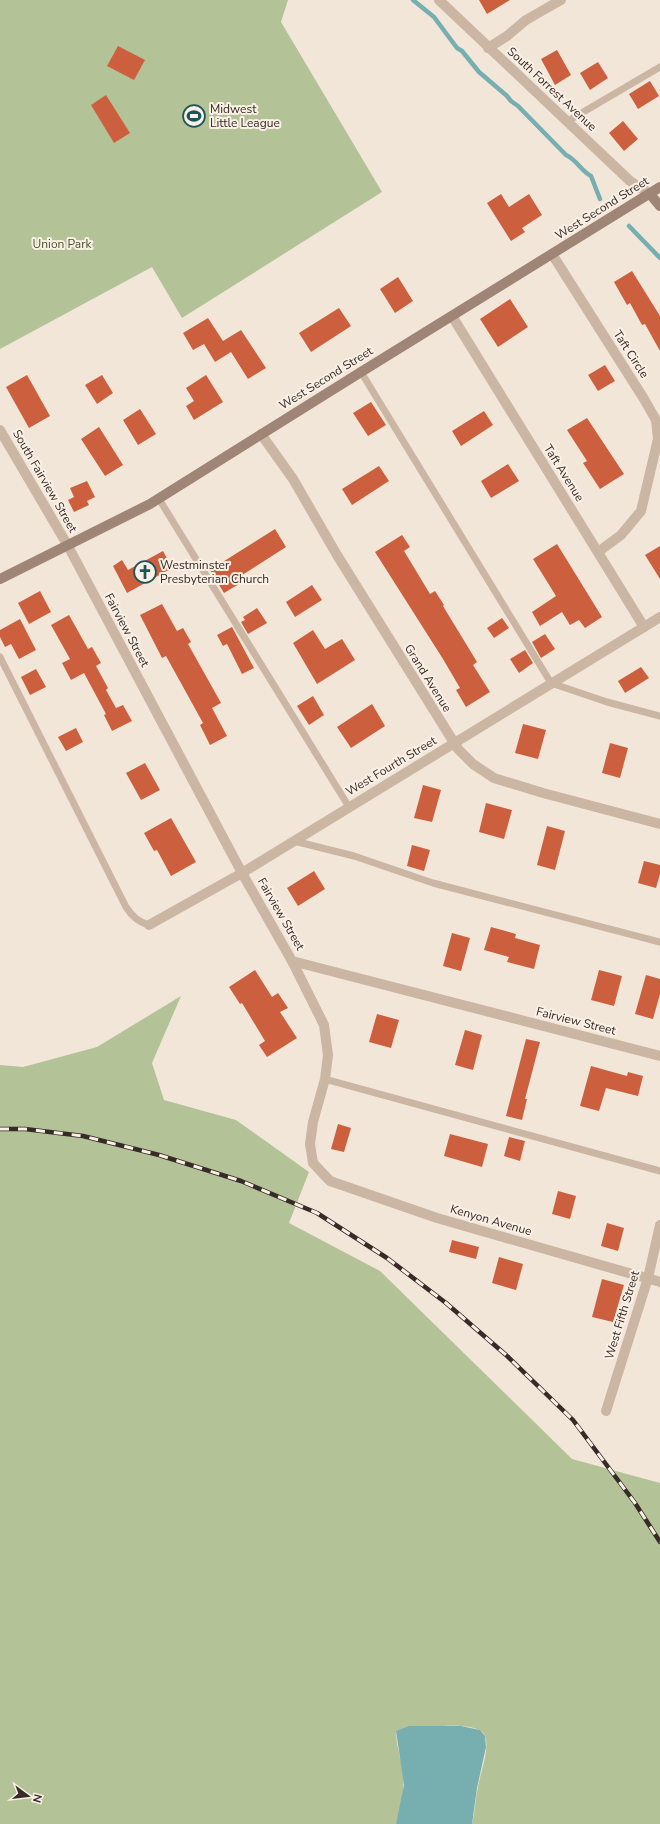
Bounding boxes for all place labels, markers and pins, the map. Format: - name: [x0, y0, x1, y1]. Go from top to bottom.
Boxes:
- place label: Midwest Little League: [210, 101, 280, 131]
- sports icon: Midwest Little League: [181, 103, 207, 129]
- place label: Westminster Presbyterian Church: [160, 557, 269, 587]
- church icon: Westminster Presbyterian Church: [132, 559, 158, 585]

